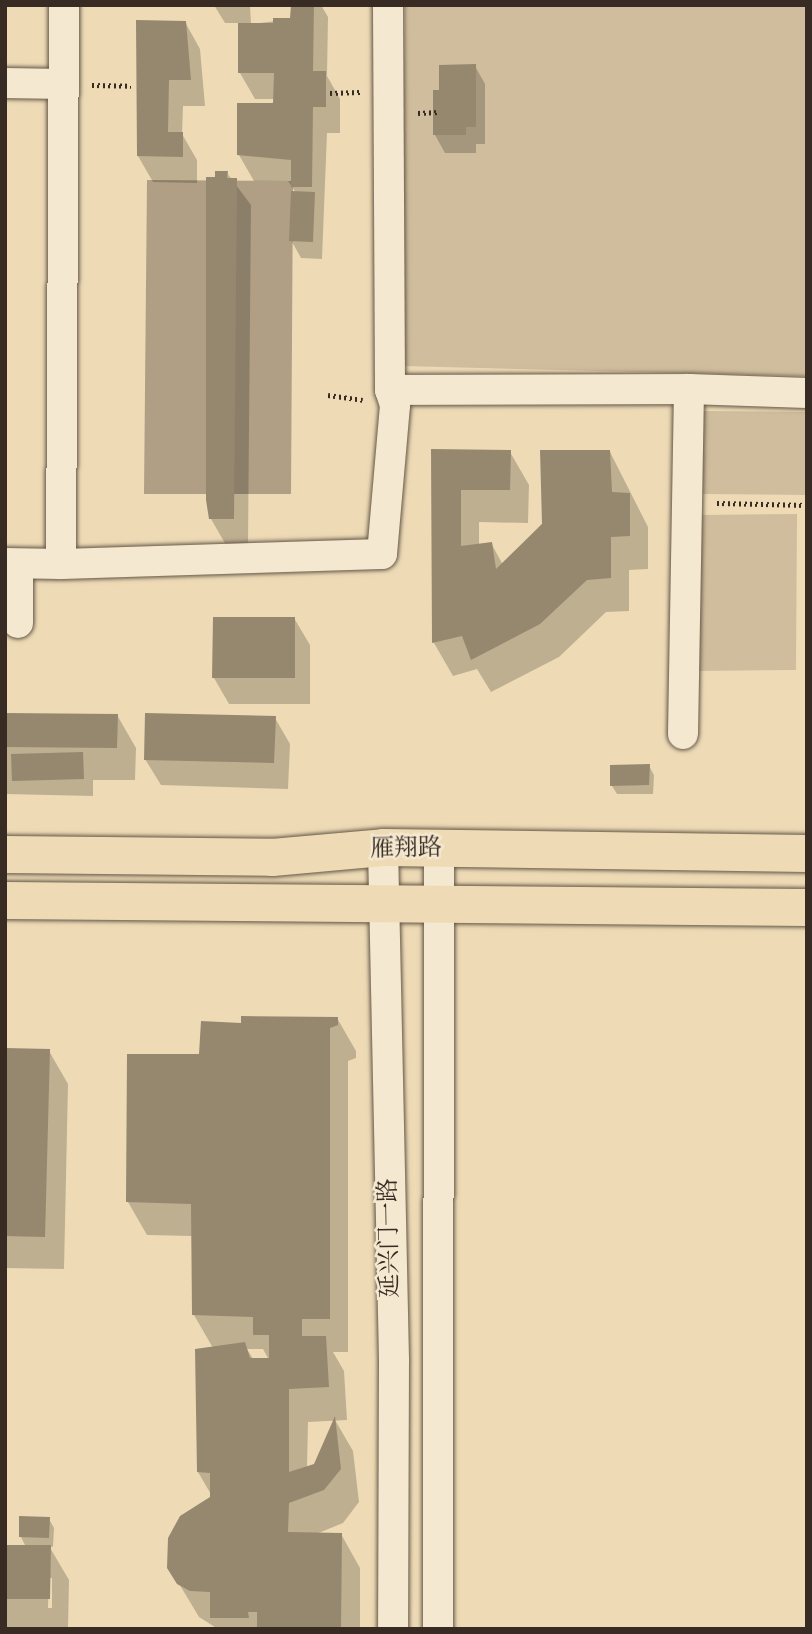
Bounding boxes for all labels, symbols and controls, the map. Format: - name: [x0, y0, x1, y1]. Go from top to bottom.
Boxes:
- street label: 雁翔路: [370, 833, 442, 863]
- street label: 延兴门一路: [374, 1178, 404, 1298]

